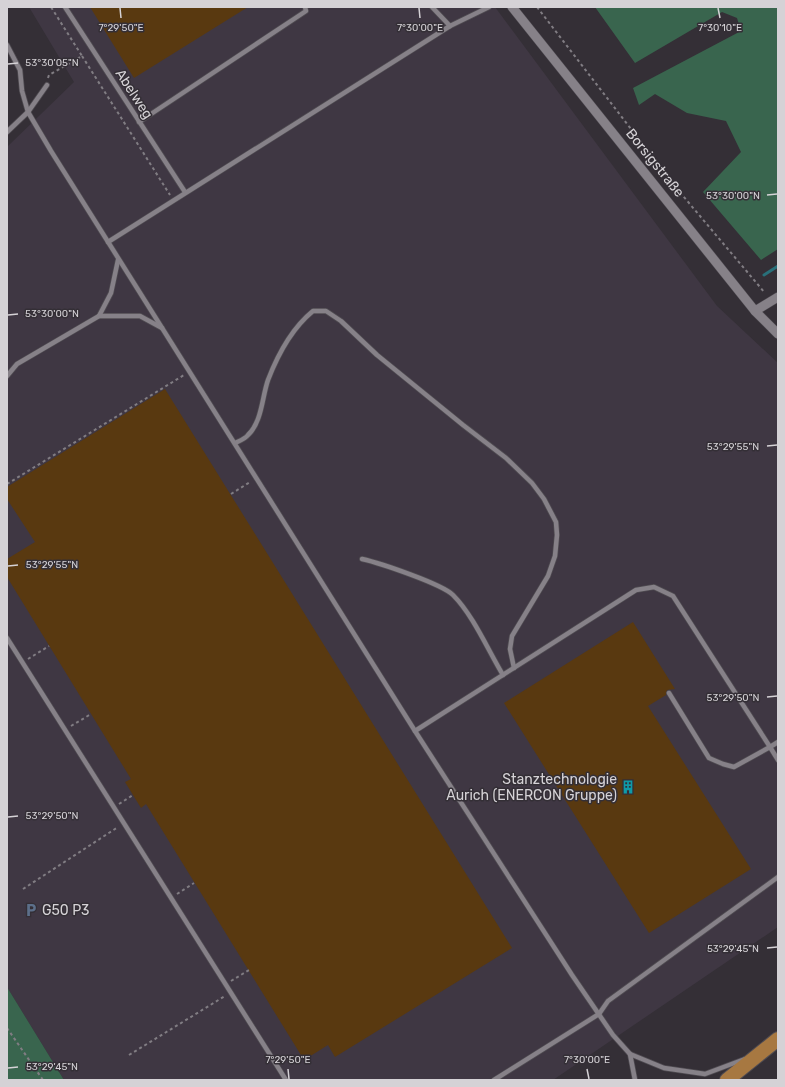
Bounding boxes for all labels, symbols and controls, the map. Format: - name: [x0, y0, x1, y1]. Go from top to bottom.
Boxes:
- text: 7°29'50"E: [98, 22, 144, 34]
- text: 7°30'00"E: [397, 22, 443, 34]
- text: 7°30'10"E: [698, 22, 742, 34]
- text: 53°30'05"N: [25, 57, 79, 69]
- street label: Abelweg: [112, 66, 156, 122]
- street label: Borsigstraße: [622, 125, 688, 201]
- text: 53°30'00"N: [706, 190, 760, 202]
- text: 53°30'00"N: [25, 308, 79, 320]
- text: 53°29'55"N: [707, 441, 759, 453]
- text: 53°29'55"N: [26, 559, 78, 571]
- text: 53°29'50"N: [707, 692, 759, 704]
- place label: Stanztechnologie Aurich (ENERCON Gruppe): [446, 771, 617, 804]
- building icon: Stanztechnologie Aurich (ENERCON Gruppe): [620, 779, 636, 795]
- text: 53°29'50"N: [26, 810, 78, 822]
- parking icon: G50 P3: [23, 902, 39, 918]
- place label: G50 P3: [42, 902, 89, 919]
- text: 53°29'45"N: [707, 943, 759, 955]
- text: 7°29'50"E: [265, 1054, 311, 1066]
- text: 7°30'00"E: [564, 1054, 610, 1066]
- text: 53°29'45"N: [26, 1061, 78, 1073]

